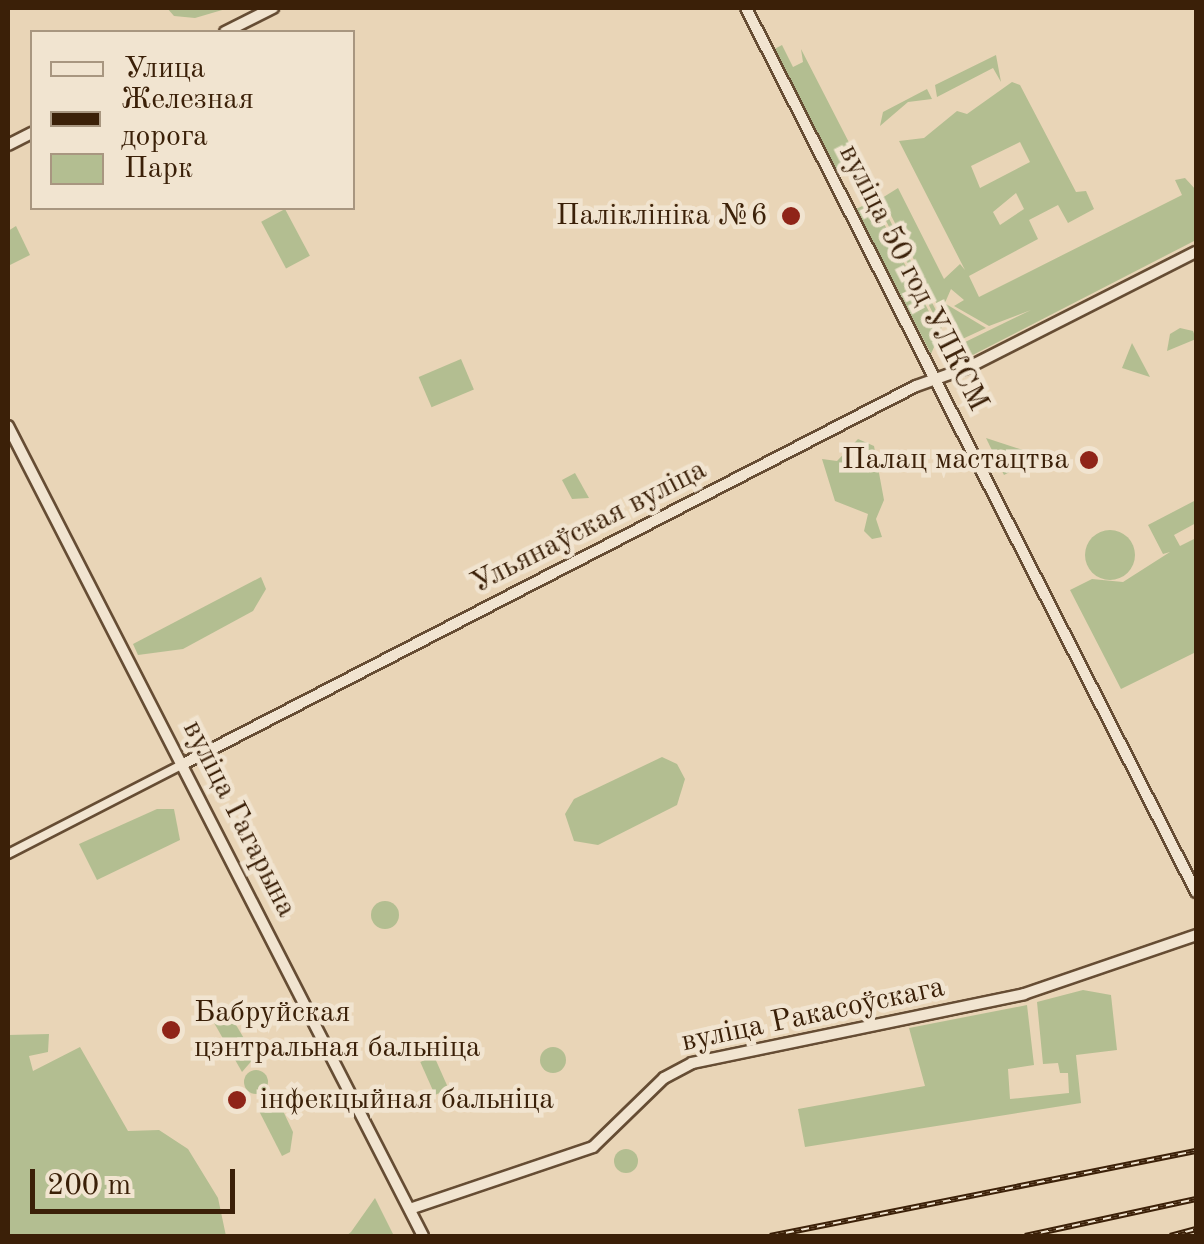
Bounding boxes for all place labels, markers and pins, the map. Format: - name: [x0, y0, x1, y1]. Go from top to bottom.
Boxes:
- place label: Паліклініка №6: [556, 198, 768, 234]
- marker: Паліклініка №6: [778, 203, 804, 229]
- place label: Палац мастацтва: [842, 442, 1069, 478]
- marker: Палац мастацтва: [1078, 449, 1100, 471]
- place label: Бабруйская цэнтральная бальніца: [194, 995, 481, 1066]
- marker: Бабруйская цэнтральная бальніца: [158, 1017, 184, 1043]
- place label: інфекцыйная бальніца: [260, 1082, 554, 1118]
- marker: інфекцыйная бальніца: [224, 1087, 250, 1113]

